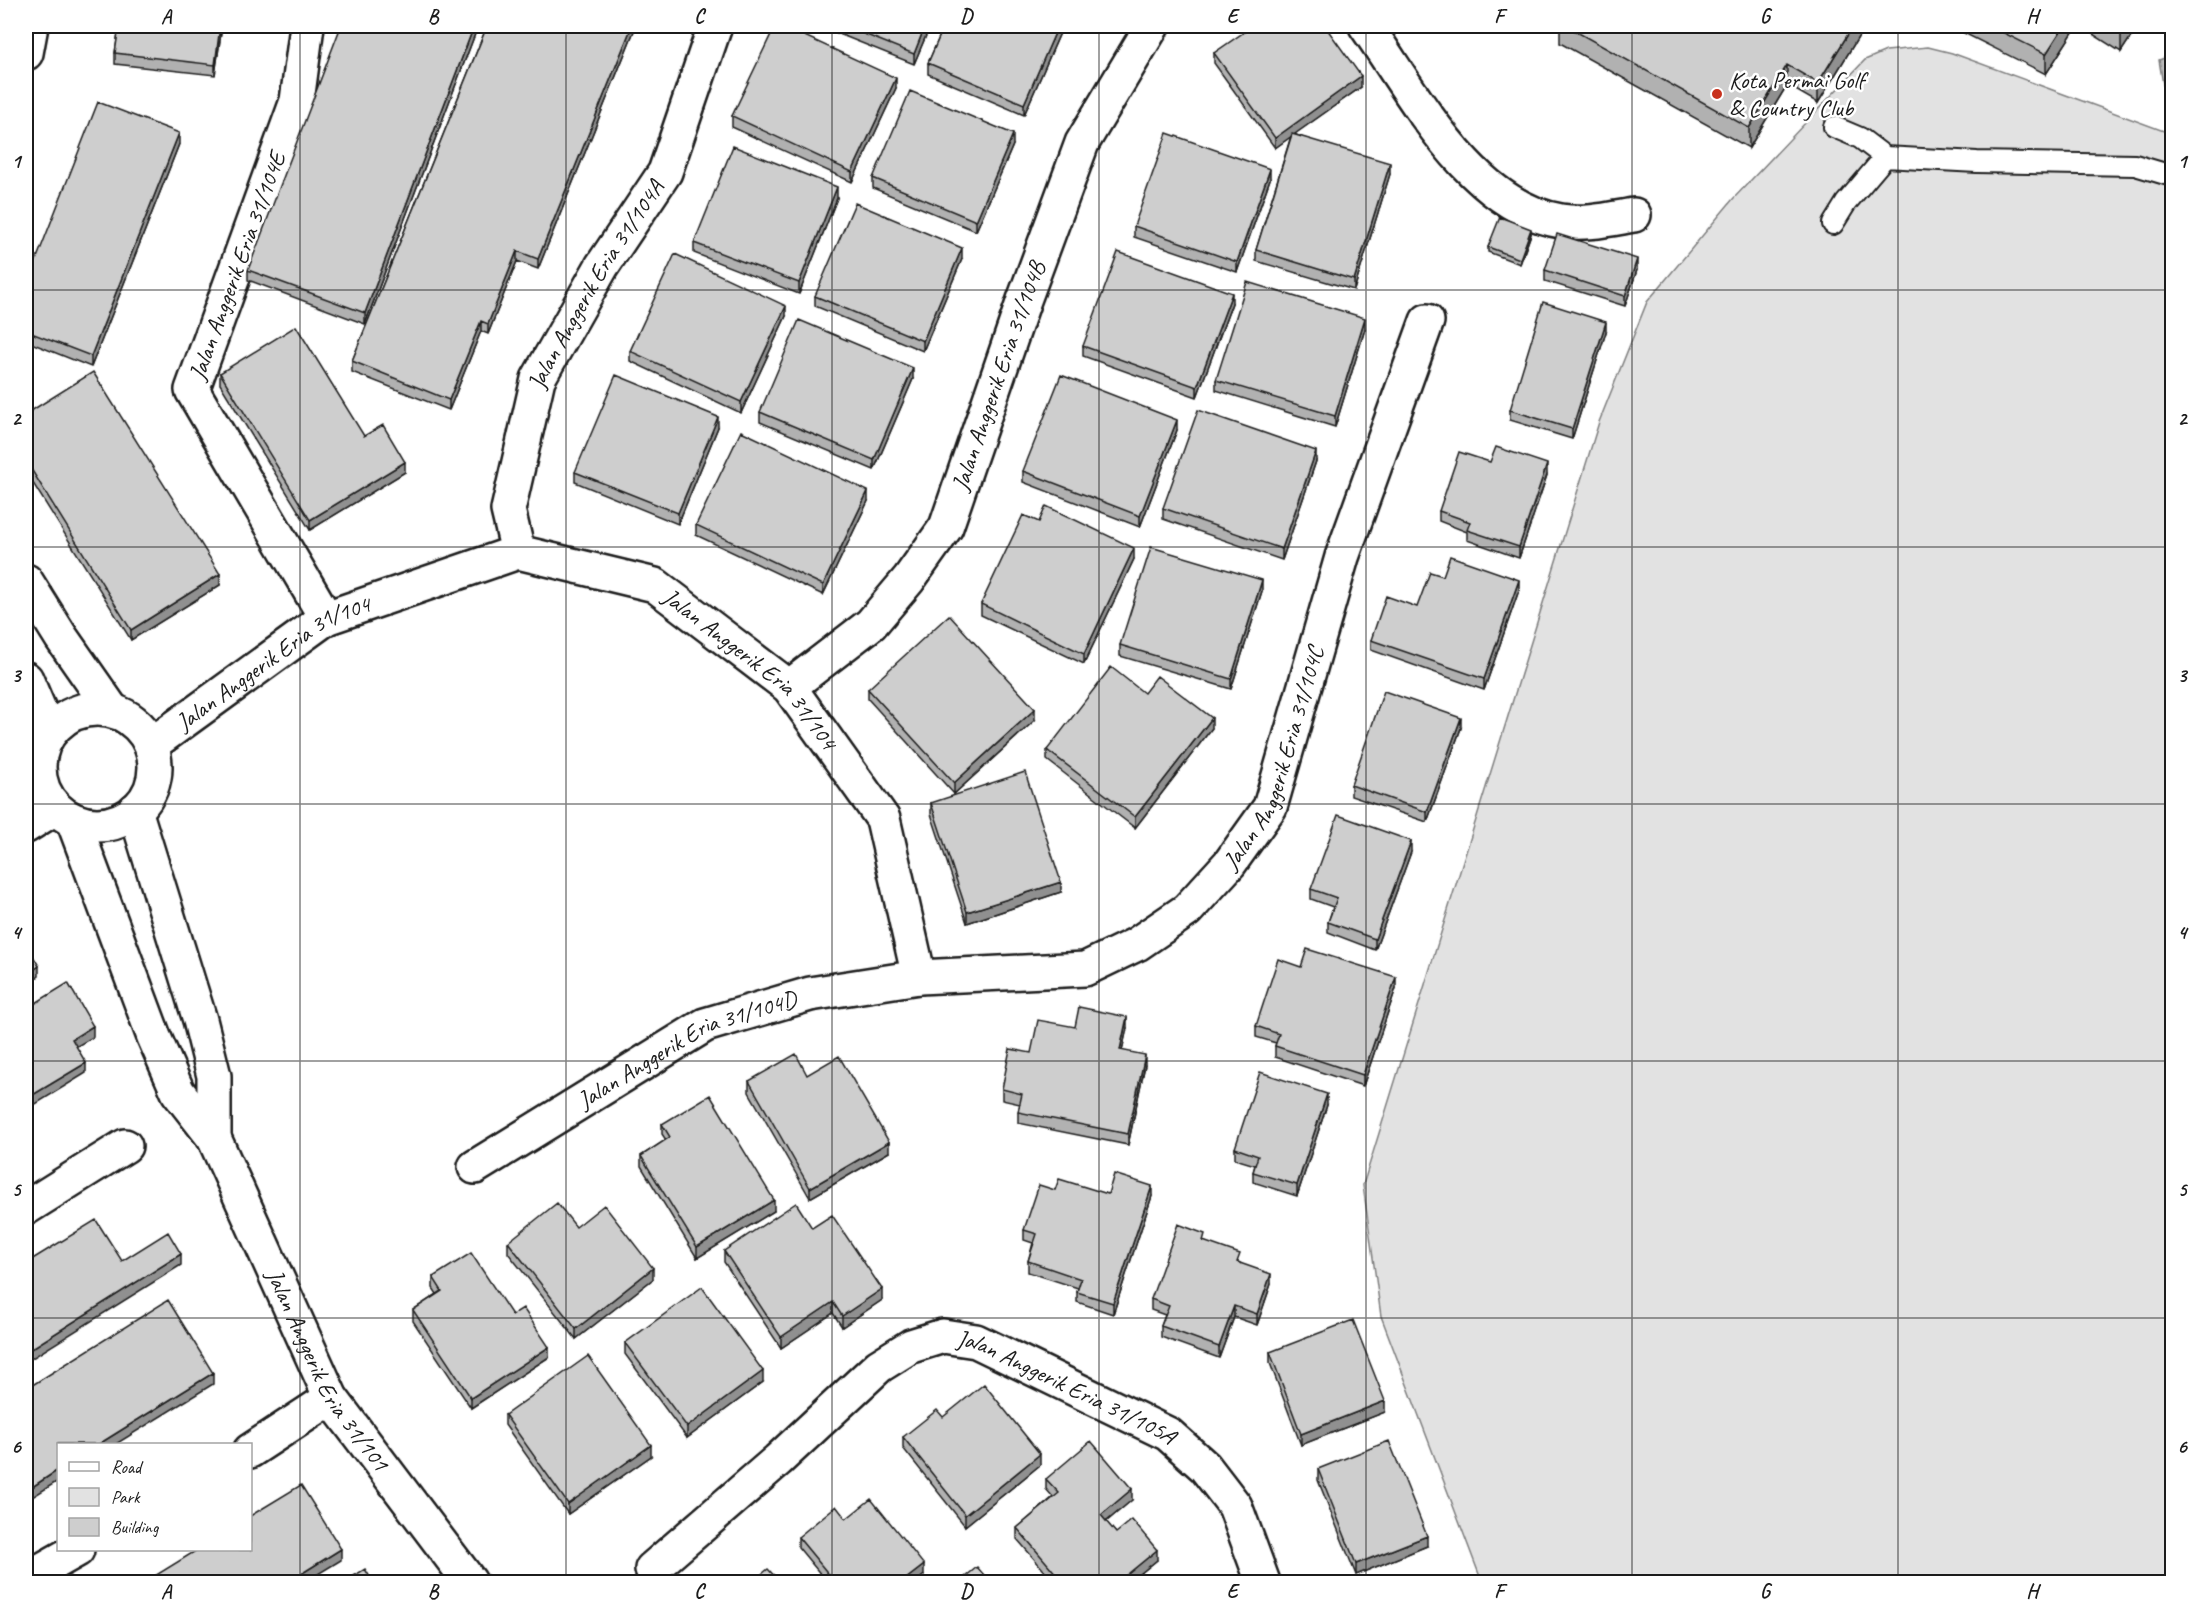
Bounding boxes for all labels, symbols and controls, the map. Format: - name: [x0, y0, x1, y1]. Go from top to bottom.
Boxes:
- text: A: [161, 4, 173, 29]
- text: B: [428, 4, 440, 29]
- text: C: [694, 4, 706, 29]
- text: D: [960, 4, 974, 29]
- text: E: [1227, 4, 1241, 29]
- text: F: [1494, 4, 1508, 29]
- text: G: [1760, 4, 1773, 29]
- text: H: [2026, 4, 2041, 29]
- place label: Kota Permai Golf & Country Club: [1729, 65, 1869, 123]
- marker: Kota Permai Golf & Country Club: [1710, 87, 1724, 101]
- street label: Jalan Anggerik Eria 31/104E: [182, 145, 293, 385]
- text: 1: [12, 149, 23, 174]
- text: 1: [2178, 149, 2189, 174]
- street label: Jalan Anggerik Eria 31/104A: [521, 173, 671, 392]
- street label: Jalan Anggerik Eria 31/104B: [944, 256, 1052, 495]
- text: 2: [12, 406, 23, 431]
- text: 2: [2178, 406, 2189, 431]
- street label: Jalan Anggerik Eria 31/104: [656, 581, 845, 757]
- street label: Jalan Anggerik Eria 31/104: [169, 588, 376, 738]
- street label: Jalan Anggerik Eria 31/104C: [1216, 640, 1331, 877]
- text: 3: [12, 663, 23, 688]
- text: 3: [2178, 663, 2189, 688]
- text: 4: [12, 920, 24, 945]
- text: 4: [2178, 920, 2190, 945]
- street label: Jalan Anggerik Eria 31/104D: [571, 983, 802, 1116]
- text: 5: [12, 1177, 23, 1202]
- text: 5: [2178, 1177, 2189, 1202]
- street label: Jalan Anggerik Eria 31/101: [259, 1263, 396, 1478]
- street label: Jalan Anggerik Eria 31/105A: [954, 1323, 1184, 1451]
- text: 6: [11, 1434, 22, 1459]
- text: 6: [2177, 1434, 2188, 1459]
- legend: [57, 1443, 252, 1551]
- text: Road: [111, 1456, 144, 1478]
- text: Park: [111, 1486, 141, 1508]
- text: Building: [111, 1516, 160, 1538]
- text: A: [161, 1579, 173, 1604]
- text: B: [428, 1579, 440, 1604]
- text: C: [694, 1579, 706, 1604]
- text: D: [960, 1579, 974, 1604]
- text: E: [1227, 1579, 1241, 1604]
- text: F: [1494, 1579, 1508, 1604]
- text: G: [1760, 1579, 1773, 1604]
- text: H: [2026, 1579, 2041, 1604]

